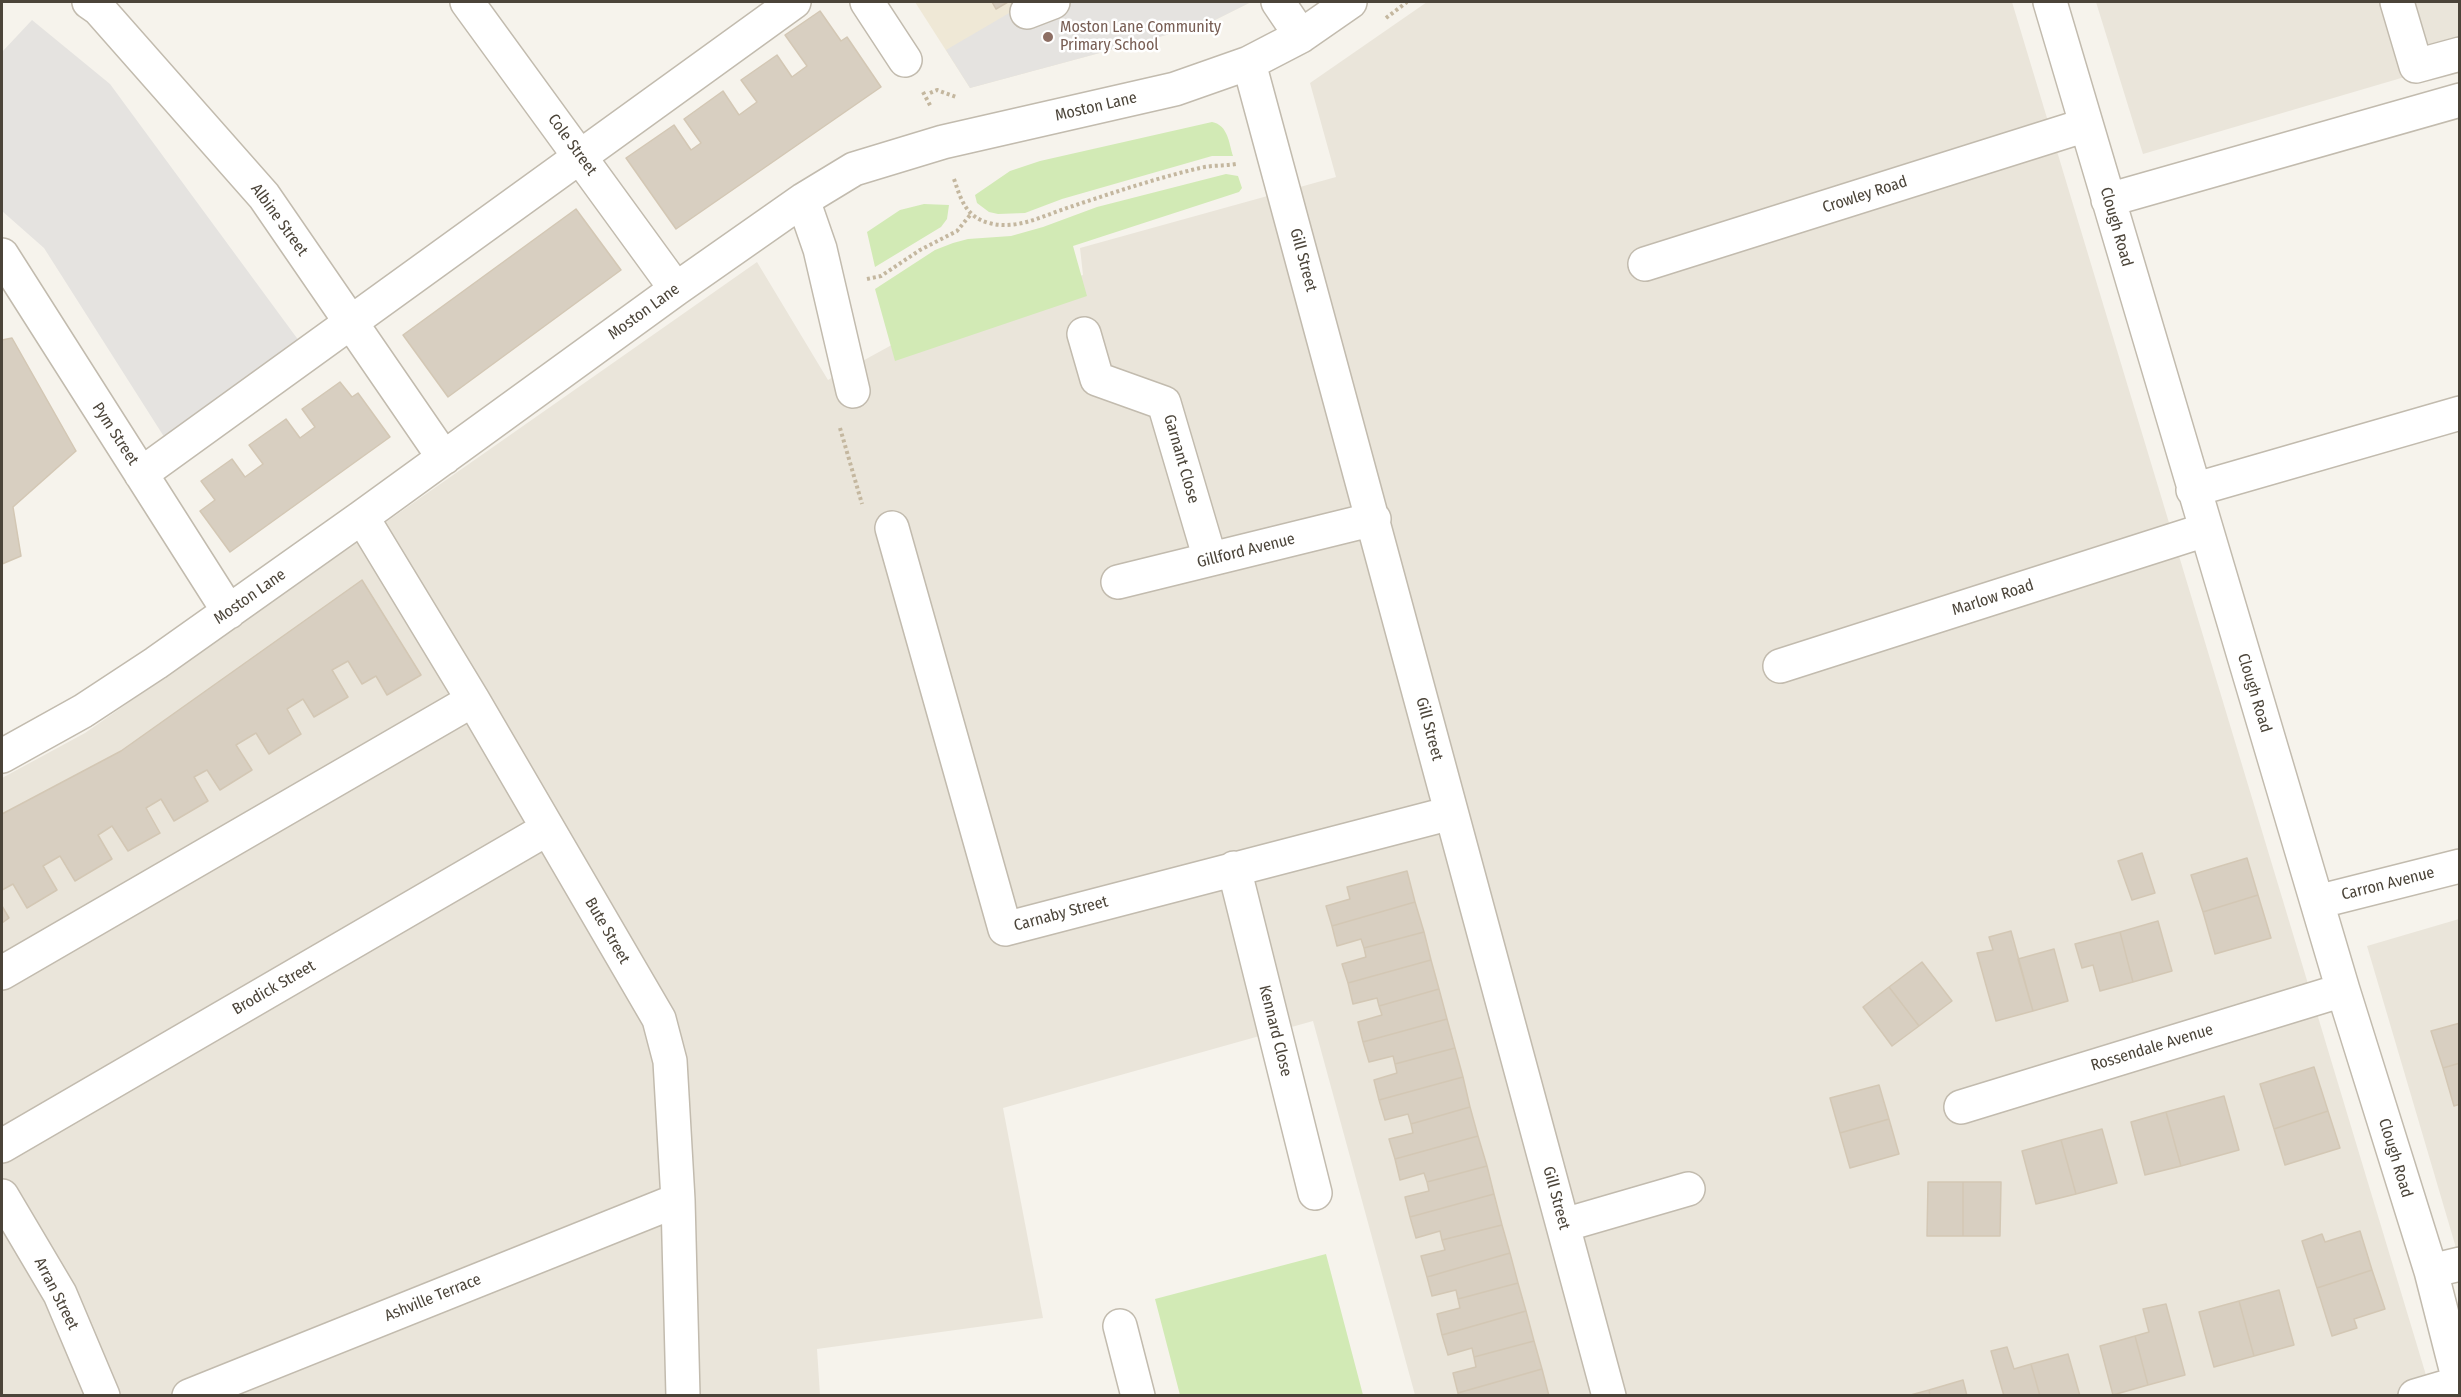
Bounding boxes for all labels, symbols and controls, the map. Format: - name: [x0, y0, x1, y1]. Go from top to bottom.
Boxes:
- place label: Moston Lane Community Primary School: [1060, 18, 1221, 56]
- marker: Moston Lane Community Primary School: [1041, 30, 1055, 44]
- street label: Moston Lane: [1053, 88, 1139, 126]
- street label: Cole Street: [543, 110, 601, 180]
- street label: Crowley Road: [1820, 172, 1910, 218]
- street label: Albine Street: [246, 180, 312, 260]
- street label: Clough Road: [2096, 185, 2136, 269]
- street label: Gill Street: [1285, 226, 1321, 294]
- street label: Moston Lane: [605, 280, 683, 344]
- street label: Pym Street: [88, 399, 142, 469]
- street label: Garnant Close: [1159, 412, 1203, 506]
- street label: Gillford Avenue: [1195, 530, 1297, 572]
- street label: Moston Lane: [210, 565, 290, 629]
- street label: Marlow Road: [1950, 576, 2036, 620]
- street label: Clough Road: [2233, 651, 2275, 735]
- street label: Gill Street: [1411, 695, 1447, 763]
- street label: Carron Avenue: [2339, 863, 2437, 905]
- street label: Carnaby Street: [1012, 892, 1110, 936]
- street label: Bute Street: [580, 895, 634, 967]
- street label: Brodick Street: [229, 957, 319, 1019]
- street label: Kennard Close: [1254, 983, 1296, 1079]
- street label: Rossendale Avenue: [2089, 1020, 2215, 1076]
- street label: Clough Road: [2374, 1116, 2416, 1200]
- street label: Gill Street: [1538, 1164, 1574, 1232]
- street label: Arran Street: [30, 1255, 82, 1333]
- street label: Ashville Terrace: [382, 1270, 484, 1326]

